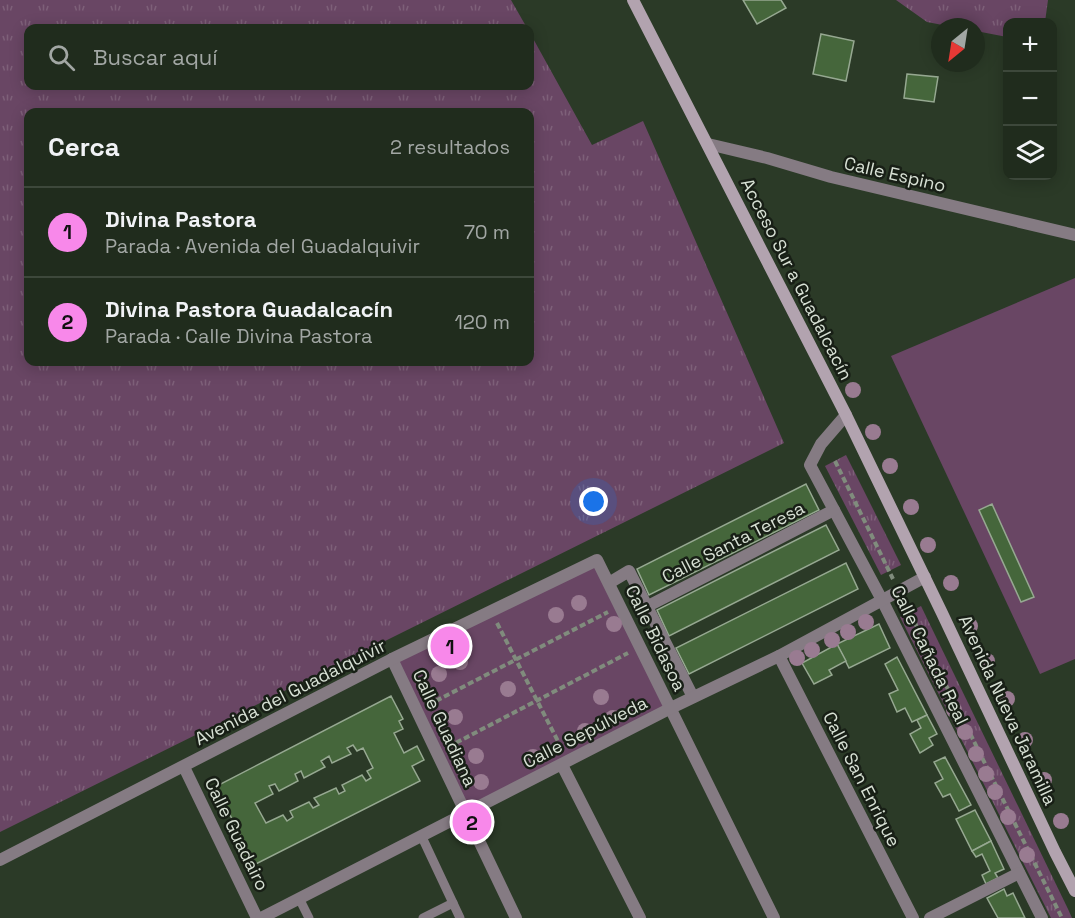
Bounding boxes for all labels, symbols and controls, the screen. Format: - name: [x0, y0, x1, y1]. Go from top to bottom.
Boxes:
- north arrow: [931, 18, 985, 72]
- map controls: [1003, 18, 1057, 180]
- button: +: [1003, 18, 1057, 72]
- search box: [24, 24, 534, 90]
- icon: search: [45, 41, 78, 74]
- text: Buscar aquí: [93, 43, 218, 71]
- button: −: [1003, 72, 1057, 126]
- button: layers: [1003, 126, 1057, 180]
- text: Cerca: [48, 130, 120, 164]
- text: 2 resultados: [390, 134, 510, 160]
- street label: Calle Espino: [842, 151, 948, 197]
- street label: Acceso Sur a Guadalcacín: [736, 174, 858, 384]
- text: Divina Pastora: [105, 205, 257, 233]
- text: 1: [63, 219, 72, 245]
- text: 70 m: [464, 219, 510, 245]
- text: Parada · Avenida del Guadalquivir: [105, 233, 420, 259]
- text: Divina Pastora Guadalcacín: [105, 295, 393, 323]
- text: 2: [62, 309, 73, 335]
- text: 120 m: [454, 309, 510, 335]
- text: Parada · Calle Divina Pastora: [105, 323, 372, 349]
- your location: [579, 487, 608, 516]
- street label: Calle Santa Teresa: [658, 496, 808, 588]
- street label: Calle Bidasoa: [620, 581, 692, 695]
- street label: Calle Cañada Real: [886, 581, 974, 729]
- street label: Avenida Nueva Jaramilla: [954, 611, 1062, 809]
- pin: 1: [430, 624, 470, 668]
- street label: Avenida del Guadalquivir: [191, 634, 390, 750]
- street label: Calle Guadiana: [408, 666, 482, 790]
- street label: Calle Sepúlveda: [519, 691, 651, 773]
- street label: Calle San Enrique: [818, 708, 906, 850]
- street label: Calle Guadairo: [200, 774, 274, 894]
- pin: 2: [452, 800, 492, 844]

